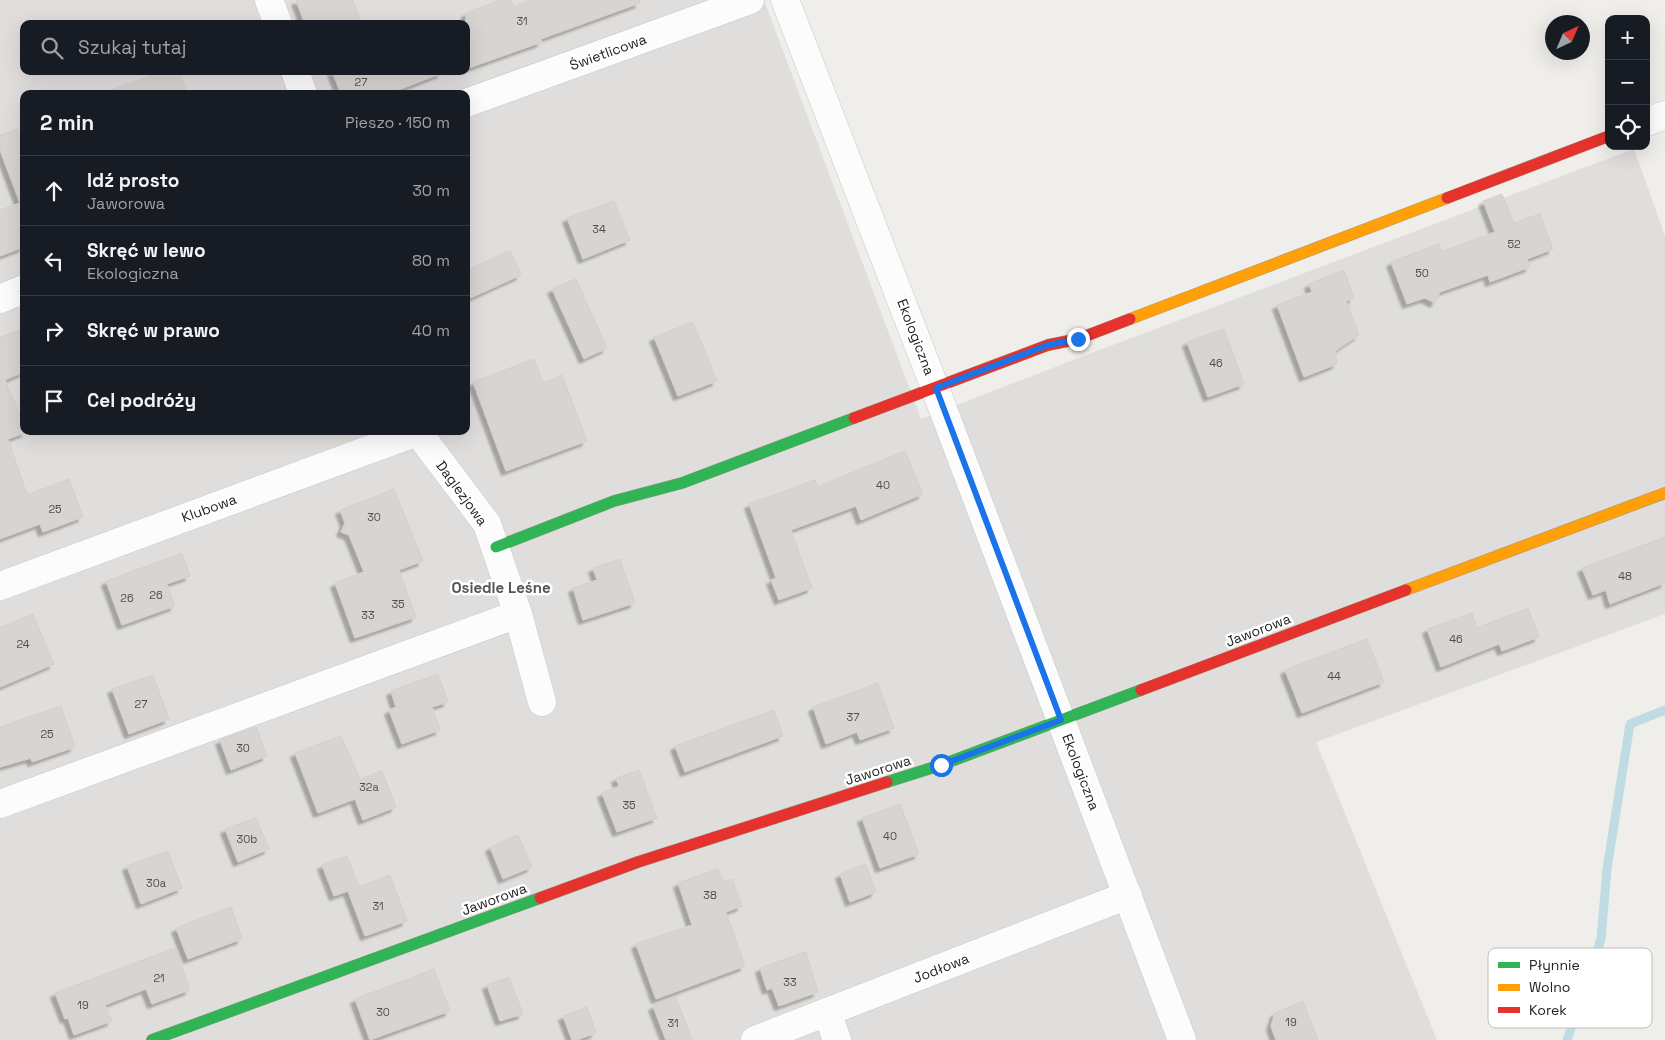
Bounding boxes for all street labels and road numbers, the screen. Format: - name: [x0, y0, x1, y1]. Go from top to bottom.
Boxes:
- street label: Świetlicowa: [567, 30, 649, 74]
- street label: Ekologiczna: [893, 296, 939, 378]
- street label: Daglezjowa: [432, 457, 492, 529]
- street label: Klubowa: [179, 490, 239, 526]
- street label: Jaworowa: [1223, 609, 1293, 651]
- street label: Ekologiczna: [1058, 731, 1104, 813]
- street label: Jaworowa: [843, 751, 913, 789]
- street label: Jaworowa: [459, 879, 529, 919]
- street label: Jodłowa: [910, 949, 972, 987]

